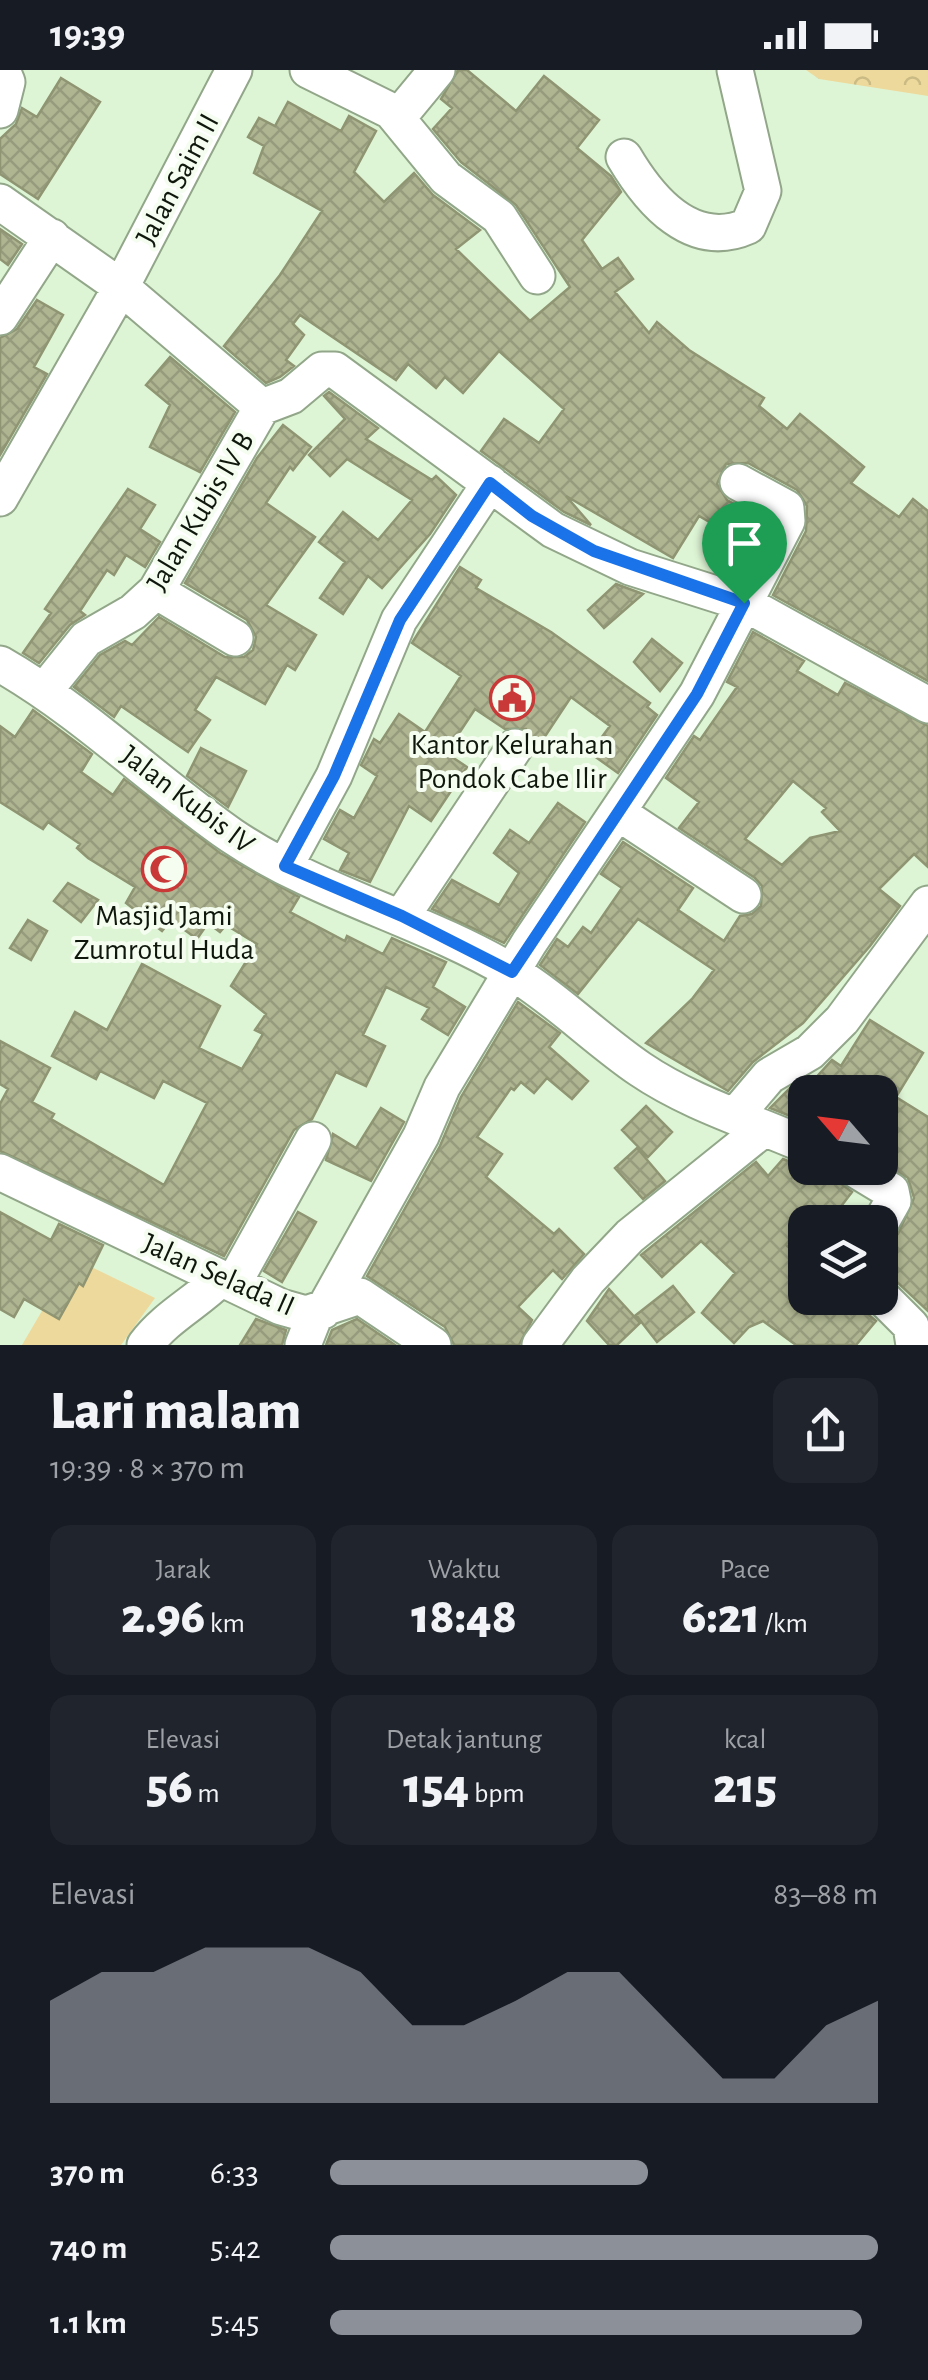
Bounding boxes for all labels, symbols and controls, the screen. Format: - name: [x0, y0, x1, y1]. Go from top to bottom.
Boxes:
- text: 19:39: [50, 16, 125, 54]
- street label: Jalan Saim II: [131, 109, 225, 250]
- street label: Jalan Kubis IV B: [142, 427, 260, 596]
- pin: [702, 501, 787, 604]
- icon: arrive: [717, 516, 772, 571]
- public building icon: Kantor Kelurahan Pondok Cabe Ilir: [489, 675, 535, 721]
- place label: Kantor Kelurahan Pondok Cabe Ilir: [410, 730, 614, 794]
- street label: Jalan Kubis IV: [115, 740, 260, 859]
- mosque icon: Masjid Jami Zumrotul Huda: [141, 846, 187, 892]
- place label: Masjid Jami Zumrotul Huda: [74, 901, 254, 965]
- north arrow: [788, 1075, 898, 1185]
- map controls: [788, 1075, 898, 1315]
- button: layers: [788, 1205, 898, 1315]
- street label: Jalan Selada II: [138, 1228, 299, 1322]
- button: share: [773, 1378, 878, 1483]
- text: Lari malam: [50, 1384, 301, 1439]
- text: 19:39 · 8 × 370 m: [50, 1452, 245, 1484]
- text: Jarak: [155, 1556, 211, 1584]
- text: Waktu: [428, 1556, 500, 1584]
- text: Pace: [720, 1556, 770, 1584]
- text: 2.96: [121, 1592, 205, 1642]
- text: 18:48: [411, 1592, 517, 1642]
- text: 6:21: [682, 1592, 760, 1642]
- text: km: [205, 1610, 245, 1638]
- text: /km: [760, 1610, 808, 1638]
- text: Elevasi: [146, 1726, 220, 1754]
- text: Detak jantung: [386, 1726, 542, 1754]
- text: kcal: [724, 1726, 766, 1754]
- text: 56: [146, 1762, 193, 1812]
- text: 154: [403, 1762, 469, 1812]
- text: 215: [713, 1762, 777, 1812]
- text: m: [193, 1780, 220, 1808]
- text: bpm: [469, 1780, 525, 1808]
- text: Elevasi: [50, 1878, 135, 1910]
- text: 83–88 m: [773, 1878, 878, 1910]
- text: 370 m: [50, 2157, 125, 2189]
- text: 6:33: [210, 2157, 259, 2189]
- text: 740 m: [50, 2232, 127, 2264]
- text: 5:42: [210, 2232, 261, 2264]
- text: 1.1 km: [50, 2307, 127, 2339]
- text: 5:45: [210, 2307, 259, 2339]

